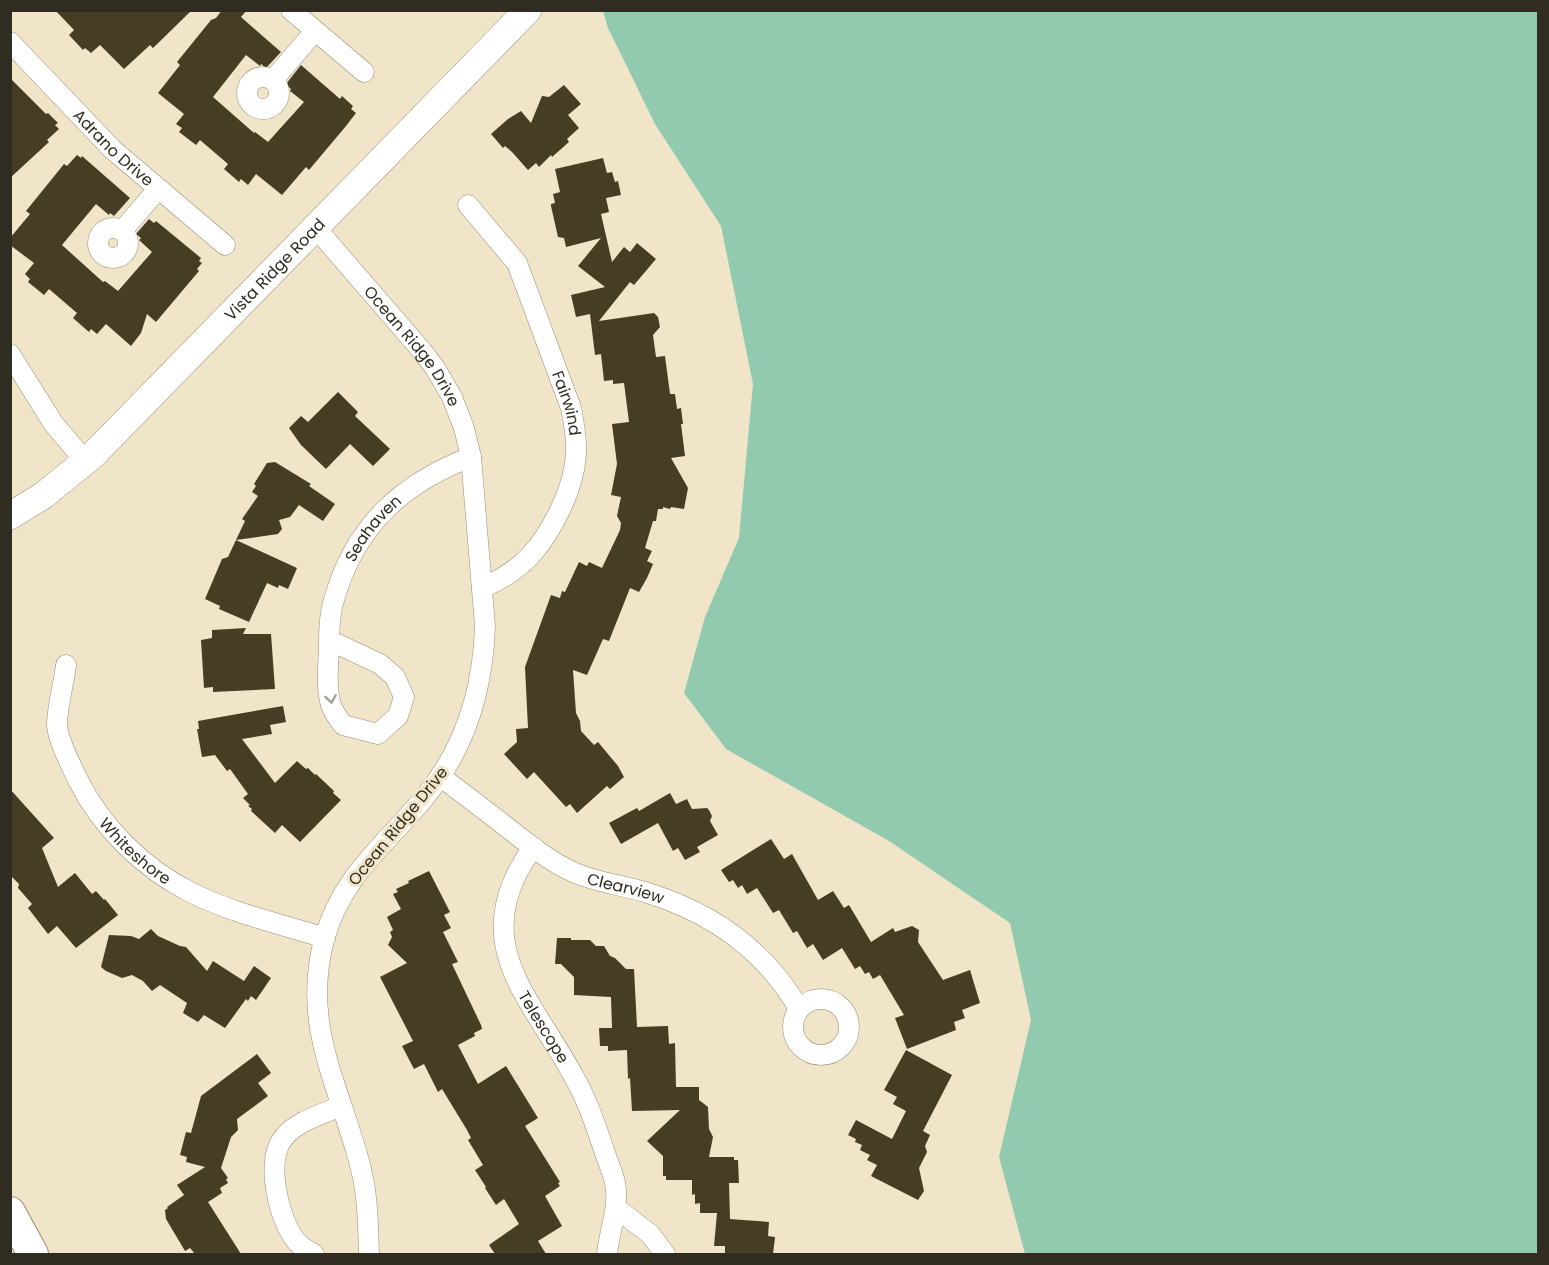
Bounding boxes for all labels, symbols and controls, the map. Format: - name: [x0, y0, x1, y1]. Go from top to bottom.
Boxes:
- street label: Adrano Drive: [68, 104, 159, 191]
- street label: Vista Ridge Road: [219, 213, 330, 326]
- street label: Ocean Ridge Drive: [359, 280, 466, 409]
- street label: Fairwind: [547, 367, 587, 437]
- street label: Seahaven: [339, 489, 406, 565]
- one-way arrow: [325, 694, 337, 703]
- street label: Ocean Ridge Drive: [343, 762, 453, 890]
- street label: Whiteshore: [94, 812, 176, 890]
- street label: Clearview: [584, 867, 668, 909]
- street label: Telescope: [513, 986, 575, 1068]

